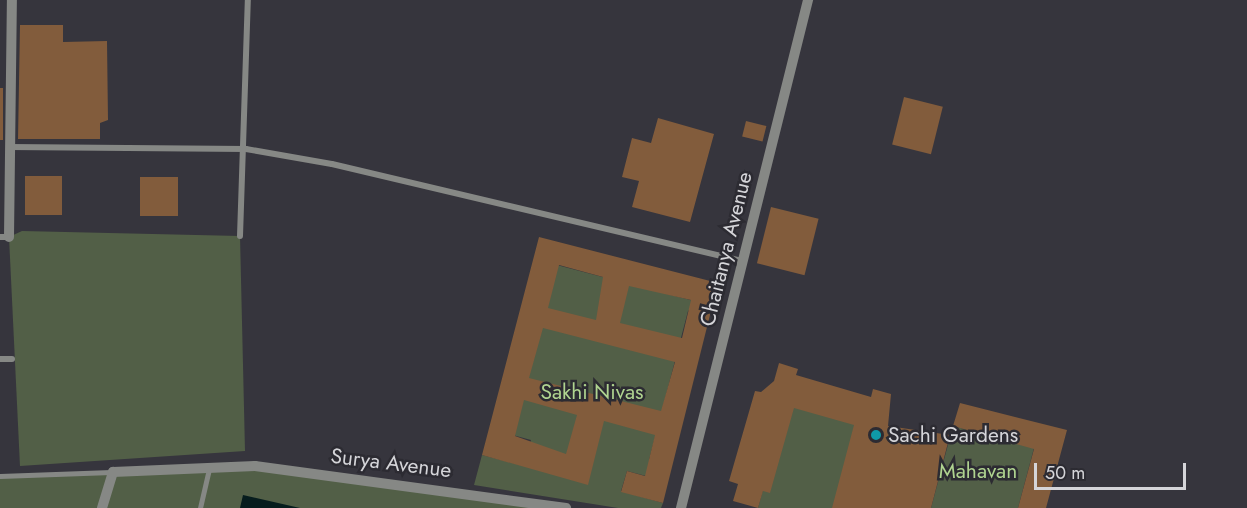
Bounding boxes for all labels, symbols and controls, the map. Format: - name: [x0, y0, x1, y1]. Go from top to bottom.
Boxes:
- street label: Chaitanya Avenue: [695, 169, 757, 329]
- park label: Sakhi Nivas: [540, 379, 644, 405]
- place label: Sachi Gardens: [888, 422, 1018, 448]
- marker: Sachi Gardens: [869, 428, 883, 442]
- street label: Surya Avenue: [329, 443, 453, 483]
- scale bar: [1037, 451, 1188, 489]
- park label: Mahavan: [939, 458, 1017, 484]
- text: 50 m: [1045, 460, 1085, 486]

